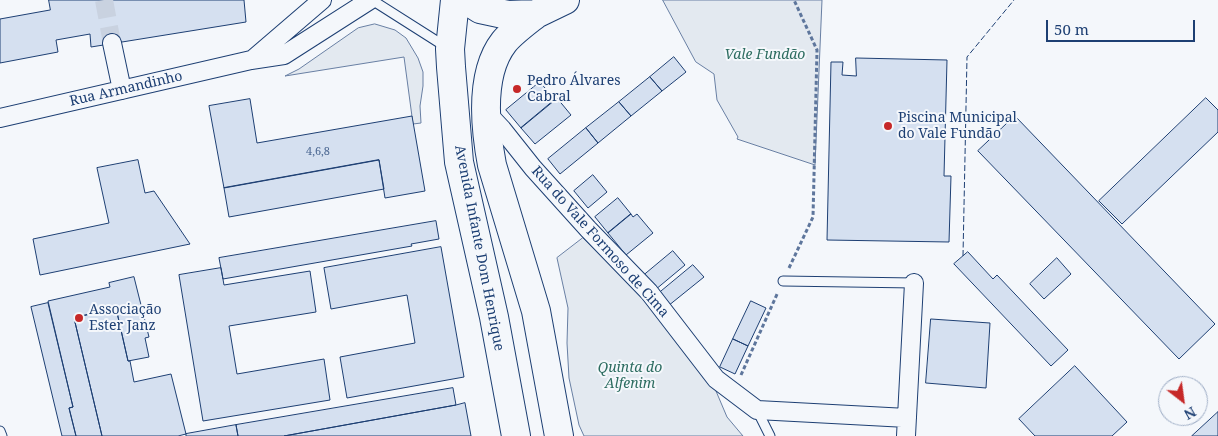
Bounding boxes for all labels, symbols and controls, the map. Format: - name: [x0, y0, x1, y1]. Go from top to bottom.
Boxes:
- scale bar: [1048, 10, 1197, 42]
- text: 50 m: [1054, 19, 1089, 39]
- park label: Vale Fundão: [725, 47, 805, 63]
- street label: Rua Armandinho: [68, 68, 184, 110]
- place label: Pedro Álvares Cabral: [527, 73, 620, 105]
- marker: Pedro Álvares Cabral: [511, 83, 523, 95]
- place label: Piscina Municipal do Vale Fundão: [898, 110, 1017, 142]
- marker: Piscina Municipal do Vale Fundão: [882, 120, 894, 132]
- street label: Avenida Infante Dom Henrique: [451, 144, 507, 352]
- house number: 4,6,8: [306, 145, 330, 159]
- street label: Rua do Vale Formoso de Cima: [528, 163, 672, 321]
- place label: Associação Ester Janz: [89, 302, 162, 334]
- marker: Associação Ester Janz: [73, 312, 85, 324]
- park label: Quinta do Alfenim: [598, 360, 662, 392]
- north arrow: [1158, 376, 1208, 426]
- text: N: [1181, 403, 1200, 425]

